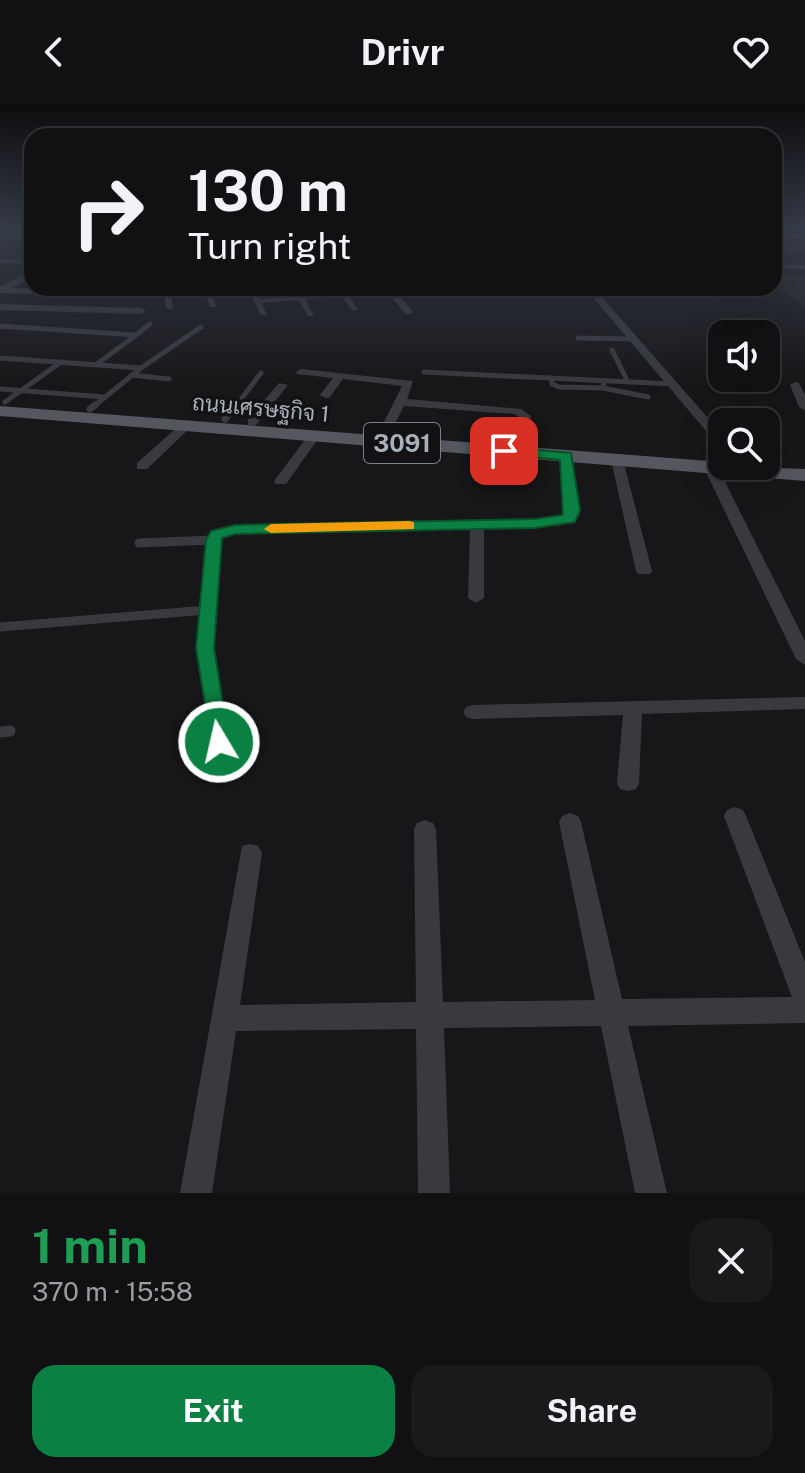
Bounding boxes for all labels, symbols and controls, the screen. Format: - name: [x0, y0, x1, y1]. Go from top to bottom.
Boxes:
- icon: back: [32, 30, 76, 74]
- icon: heart: [729, 30, 773, 74]
- text: Drivr: [361, 31, 444, 73]
- text: 130 m: [188, 158, 348, 224]
- icon: right: [56, 160, 160, 264]
- text: Turn right: [188, 225, 351, 267]
- map controls: [708, 320, 780, 480]
- button: sound: [708, 320, 780, 392]
- street label: ถนนเศรษฐกิจ 1: [191, 389, 331, 430]
- button: search: [708, 408, 780, 480]
- pin: [470, 417, 538, 485]
- road number: 3091: [364, 423, 440, 463]
- icon: arrive: [482, 429, 526, 473]
- position arrow: [177, 700, 261, 784]
- text: 1 min: [32, 1217, 148, 1274]
- button: close: [689, 1219, 773, 1303]
- text: 370 m · 15:58: [32, 1276, 193, 1307]
- button: Exit: [32, 1365, 395, 1457]
- button: Share: [411, 1365, 773, 1457]

